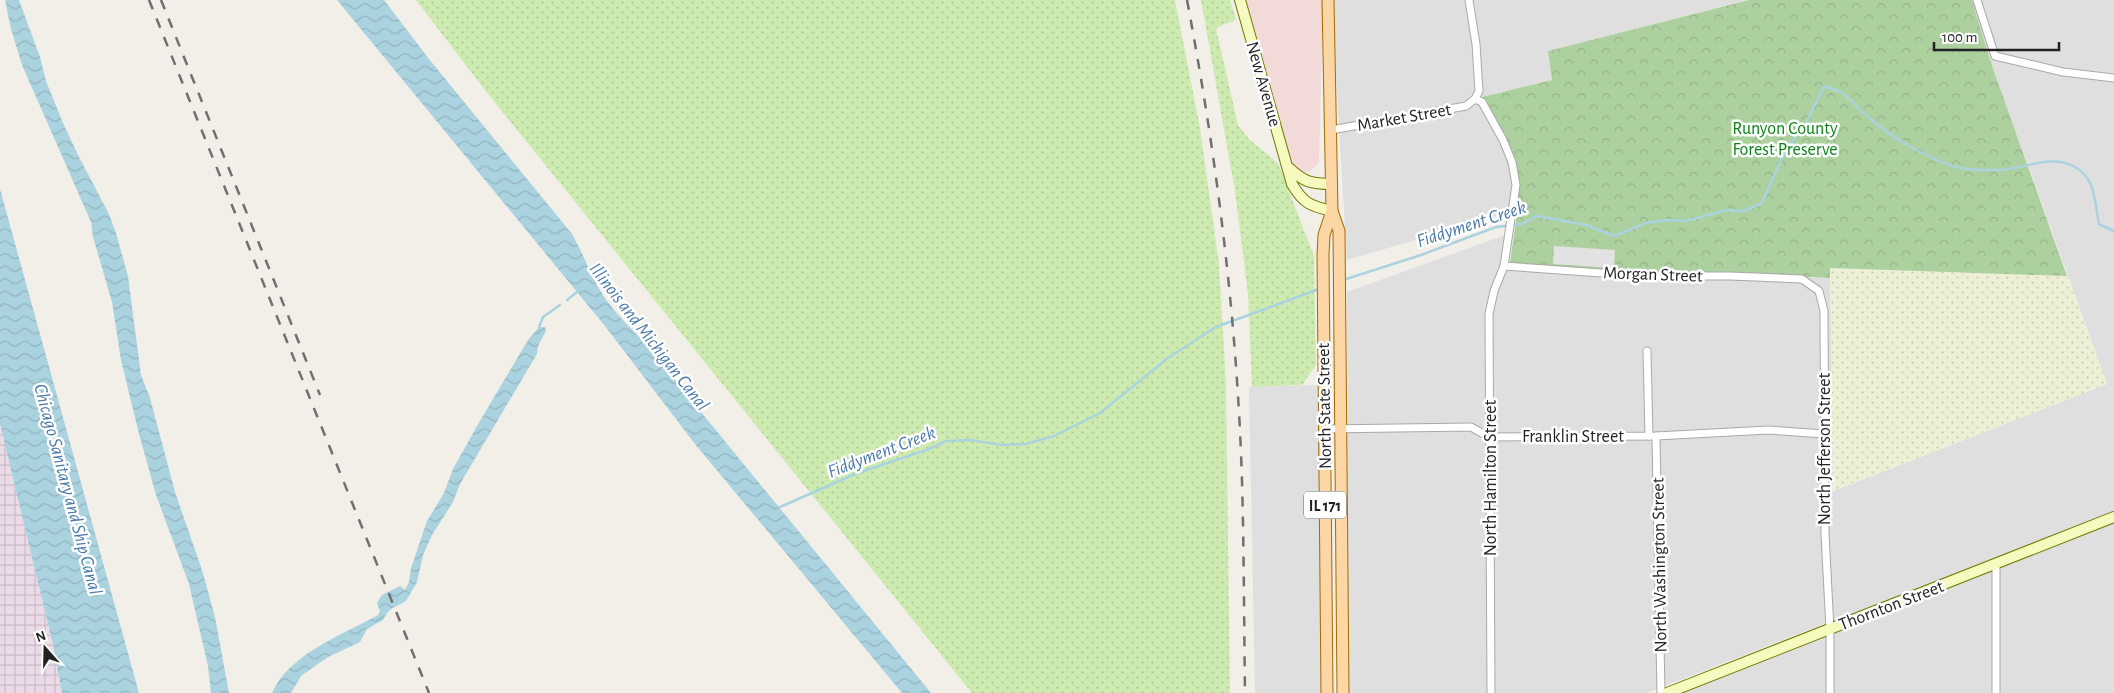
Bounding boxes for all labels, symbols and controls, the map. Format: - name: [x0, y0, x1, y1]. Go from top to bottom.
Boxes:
- scale bar: [1934, 20, 2059, 52]
- text: 100 m: [1942, 30, 1977, 45]
- street label: New Avenue: [1242, 40, 1284, 129]
- street label: Market Street: [1356, 101, 1453, 135]
- park label: Runyon County Forest Preserve: [1732, 120, 1838, 159]
- water label: Fiddyment Creek: [1414, 198, 1529, 251]
- water label: Illinois and Michigan Canal: [585, 259, 713, 415]
- street label: Morgan Street: [1603, 264, 1703, 286]
- street label: North State Street: [1315, 343, 1335, 469]
- street label: North Jefferson Street: [1816, 372, 1834, 525]
- water label: Chicago Sanitary and Ship Canal: [30, 382, 105, 597]
- street label: North Hamilton Street: [1482, 399, 1500, 556]
- water label: Fiddyment Creek: [825, 423, 938, 482]
- street label: Franklin Street: [1522, 428, 1624, 446]
- street label: North Washington Street: [1649, 477, 1671, 653]
- road number: IL 171: [1304, 492, 1346, 518]
- street label: Thornton Street: [1837, 578, 1946, 634]
- north arrow: [20, 623, 70, 673]
- text: N: [34, 628, 48, 645]

